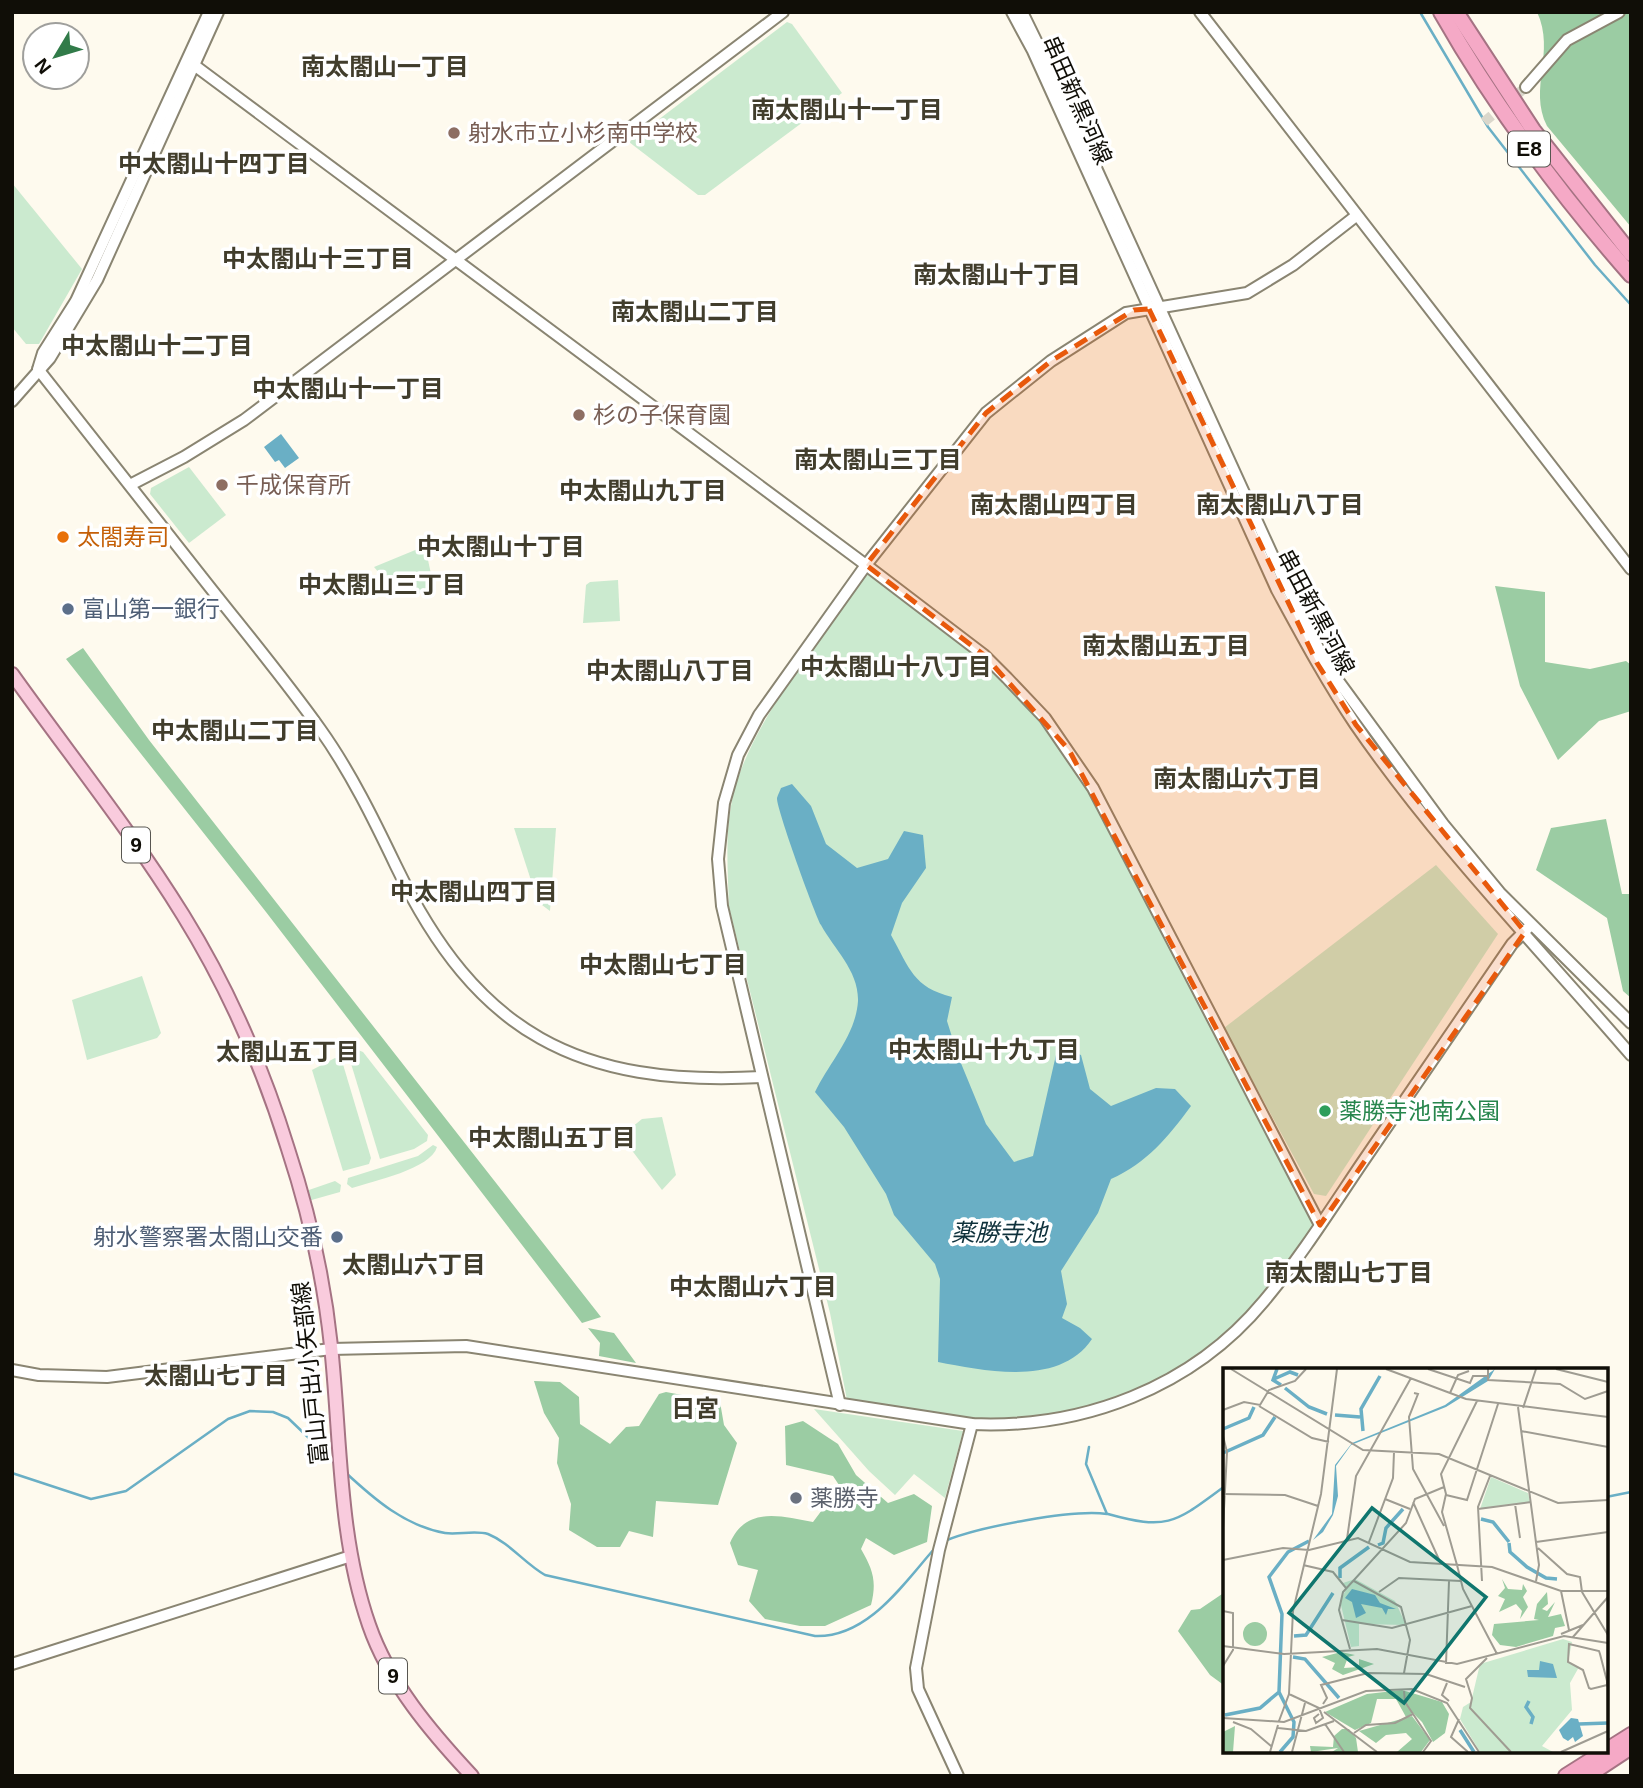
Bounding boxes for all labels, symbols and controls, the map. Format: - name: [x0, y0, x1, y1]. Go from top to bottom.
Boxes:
- north arrow: [21, 21, 91, 91]
- street label: 串田新黒河線: [1037, 32, 1117, 168]
- district label: 南太閤山一丁目: [301, 53, 469, 80]
- text: N: [30, 54, 55, 78]
- district label: 南太閤山十一丁目: [751, 96, 943, 123]
- place label: 射水市立小杉南中学校: [468, 120, 698, 146]
- marker: 射水市立小杉南中学校: [446, 125, 462, 141]
- road number: E8: [1508, 132, 1550, 166]
- district label: 中太閤山十四丁目: [118, 150, 310, 177]
- district label: 中太閤山十三丁目: [222, 245, 414, 272]
- district label: 南太閤山十丁目: [913, 261, 1081, 288]
- district label: 南太閤山二丁目: [611, 298, 779, 325]
- district label: 中太閤山十二丁目: [61, 332, 253, 359]
- district label: 中太閤山十一丁目: [252, 375, 444, 402]
- place label: 杉の子保育園: [593, 402, 731, 428]
- marker: 杉の子保育園: [571, 407, 587, 423]
- district label: 南太閤山三丁目: [794, 446, 962, 473]
- place label: 千成保育所: [236, 472, 351, 498]
- marker: 千成保育所: [214, 477, 230, 493]
- district label: 中太閤山九丁目: [559, 477, 727, 504]
- district label: 南太閤山四丁目: [970, 491, 1138, 518]
- district label: 南太閤山八丁目: [1196, 491, 1364, 518]
- place label: 太閤寿司: [77, 524, 169, 550]
- marker: 太閤寿司: [55, 529, 71, 545]
- district label: 中太閤山十丁目: [417, 533, 585, 560]
- street label: 串田新黒河線: [1272, 545, 1360, 679]
- district label: 中太閤山三丁目: [298, 571, 466, 598]
- place label: 富山第一銀行: [82, 596, 220, 622]
- marker: 富山第一銀行: [60, 601, 76, 617]
- district label: 南太閤山五丁目: [1082, 632, 1250, 659]
- district label: 中太閤山十八丁目: [800, 653, 992, 680]
- district label: 中太閤山八丁目: [586, 657, 754, 684]
- district label: 中太閤山二丁目: [151, 717, 319, 744]
- district label: 南太閤山六丁目: [1153, 765, 1321, 792]
- road number: 9: [122, 828, 150, 862]
- district label: 中太閤山四丁目: [390, 878, 558, 905]
- district label: 中太閤山七丁目: [579, 951, 747, 978]
- district label: 中太閤山十九丁目: [888, 1036, 1080, 1063]
- district label: 太閤山五丁目: [216, 1038, 360, 1065]
- place label: 薬勝寺池南公園: [1339, 1098, 1500, 1124]
- marker: 薬勝寺池南公園: [1317, 1103, 1333, 1119]
- district label: 中太閤山五丁目: [468, 1124, 636, 1151]
- water label: 薬勝寺池: [951, 1219, 1049, 1246]
- place label: 射水警察署太閤山交番: [93, 1224, 323, 1250]
- marker: 射水警察署太閤山交番: [329, 1229, 345, 1245]
- district label: 太閤山六丁目: [342, 1251, 486, 1278]
- district label: 南太閤山七丁目: [1265, 1259, 1433, 1286]
- district label: 中太閤山六丁目: [669, 1273, 837, 1300]
- street label: 富山戸出小矢部線: [287, 1280, 333, 1466]
- district label: 太閤山七丁目: [144, 1362, 288, 1389]
- inset map: [1223, 1368, 1608, 1753]
- district label: 日宮: [671, 1395, 719, 1422]
- place label: 薬勝寺: [810, 1485, 879, 1511]
- marker: 薬勝寺: [788, 1490, 804, 1506]
- road number: 9: [379, 1658, 407, 1694]

